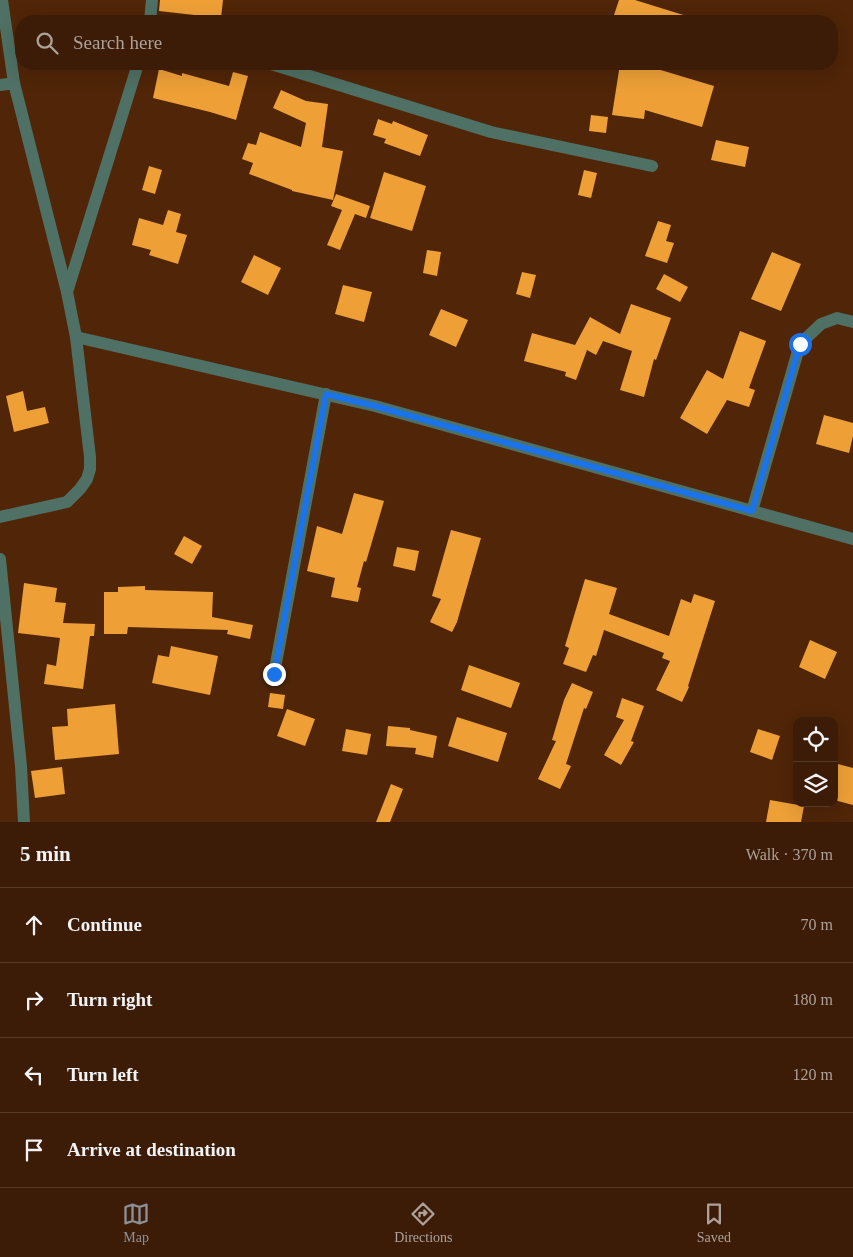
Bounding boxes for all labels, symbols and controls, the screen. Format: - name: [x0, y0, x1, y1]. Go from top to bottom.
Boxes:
- search box: [15, 15, 838, 70]
- icon: search: [33, 29, 61, 57]
- text: Search here: [73, 32, 162, 53]
- route start: [789, 333, 812, 356]
- route end: [263, 663, 286, 686]
- map controls: [793, 717, 838, 807]
- button: locate: [793, 717, 838, 762]
- button: layers: [793, 762, 838, 807]
- text: 5 min: [20, 842, 71, 866]
- text: Walk · 370 m: [746, 846, 833, 863]
- icon: ahead: [20, 911, 48, 939]
- text: Continue: [67, 914, 142, 935]
- text: 70 m: [801, 916, 833, 933]
- icon: right: [20, 986, 48, 1014]
- text: Turn right: [67, 989, 152, 1010]
- text: 180 m: [793, 991, 833, 1008]
- icon: left: [20, 1061, 48, 1089]
- text: Turn left: [67, 1064, 139, 1085]
- text: 120 m: [793, 1066, 833, 1083]
- icon: arrive: [20, 1136, 48, 1164]
- text: Arrive at destination: [67, 1139, 236, 1160]
- tab: Map: [122, 1200, 150, 1246]
- tab: Directions: [394, 1200, 453, 1246]
- tab: Saved: [697, 1200, 731, 1246]

